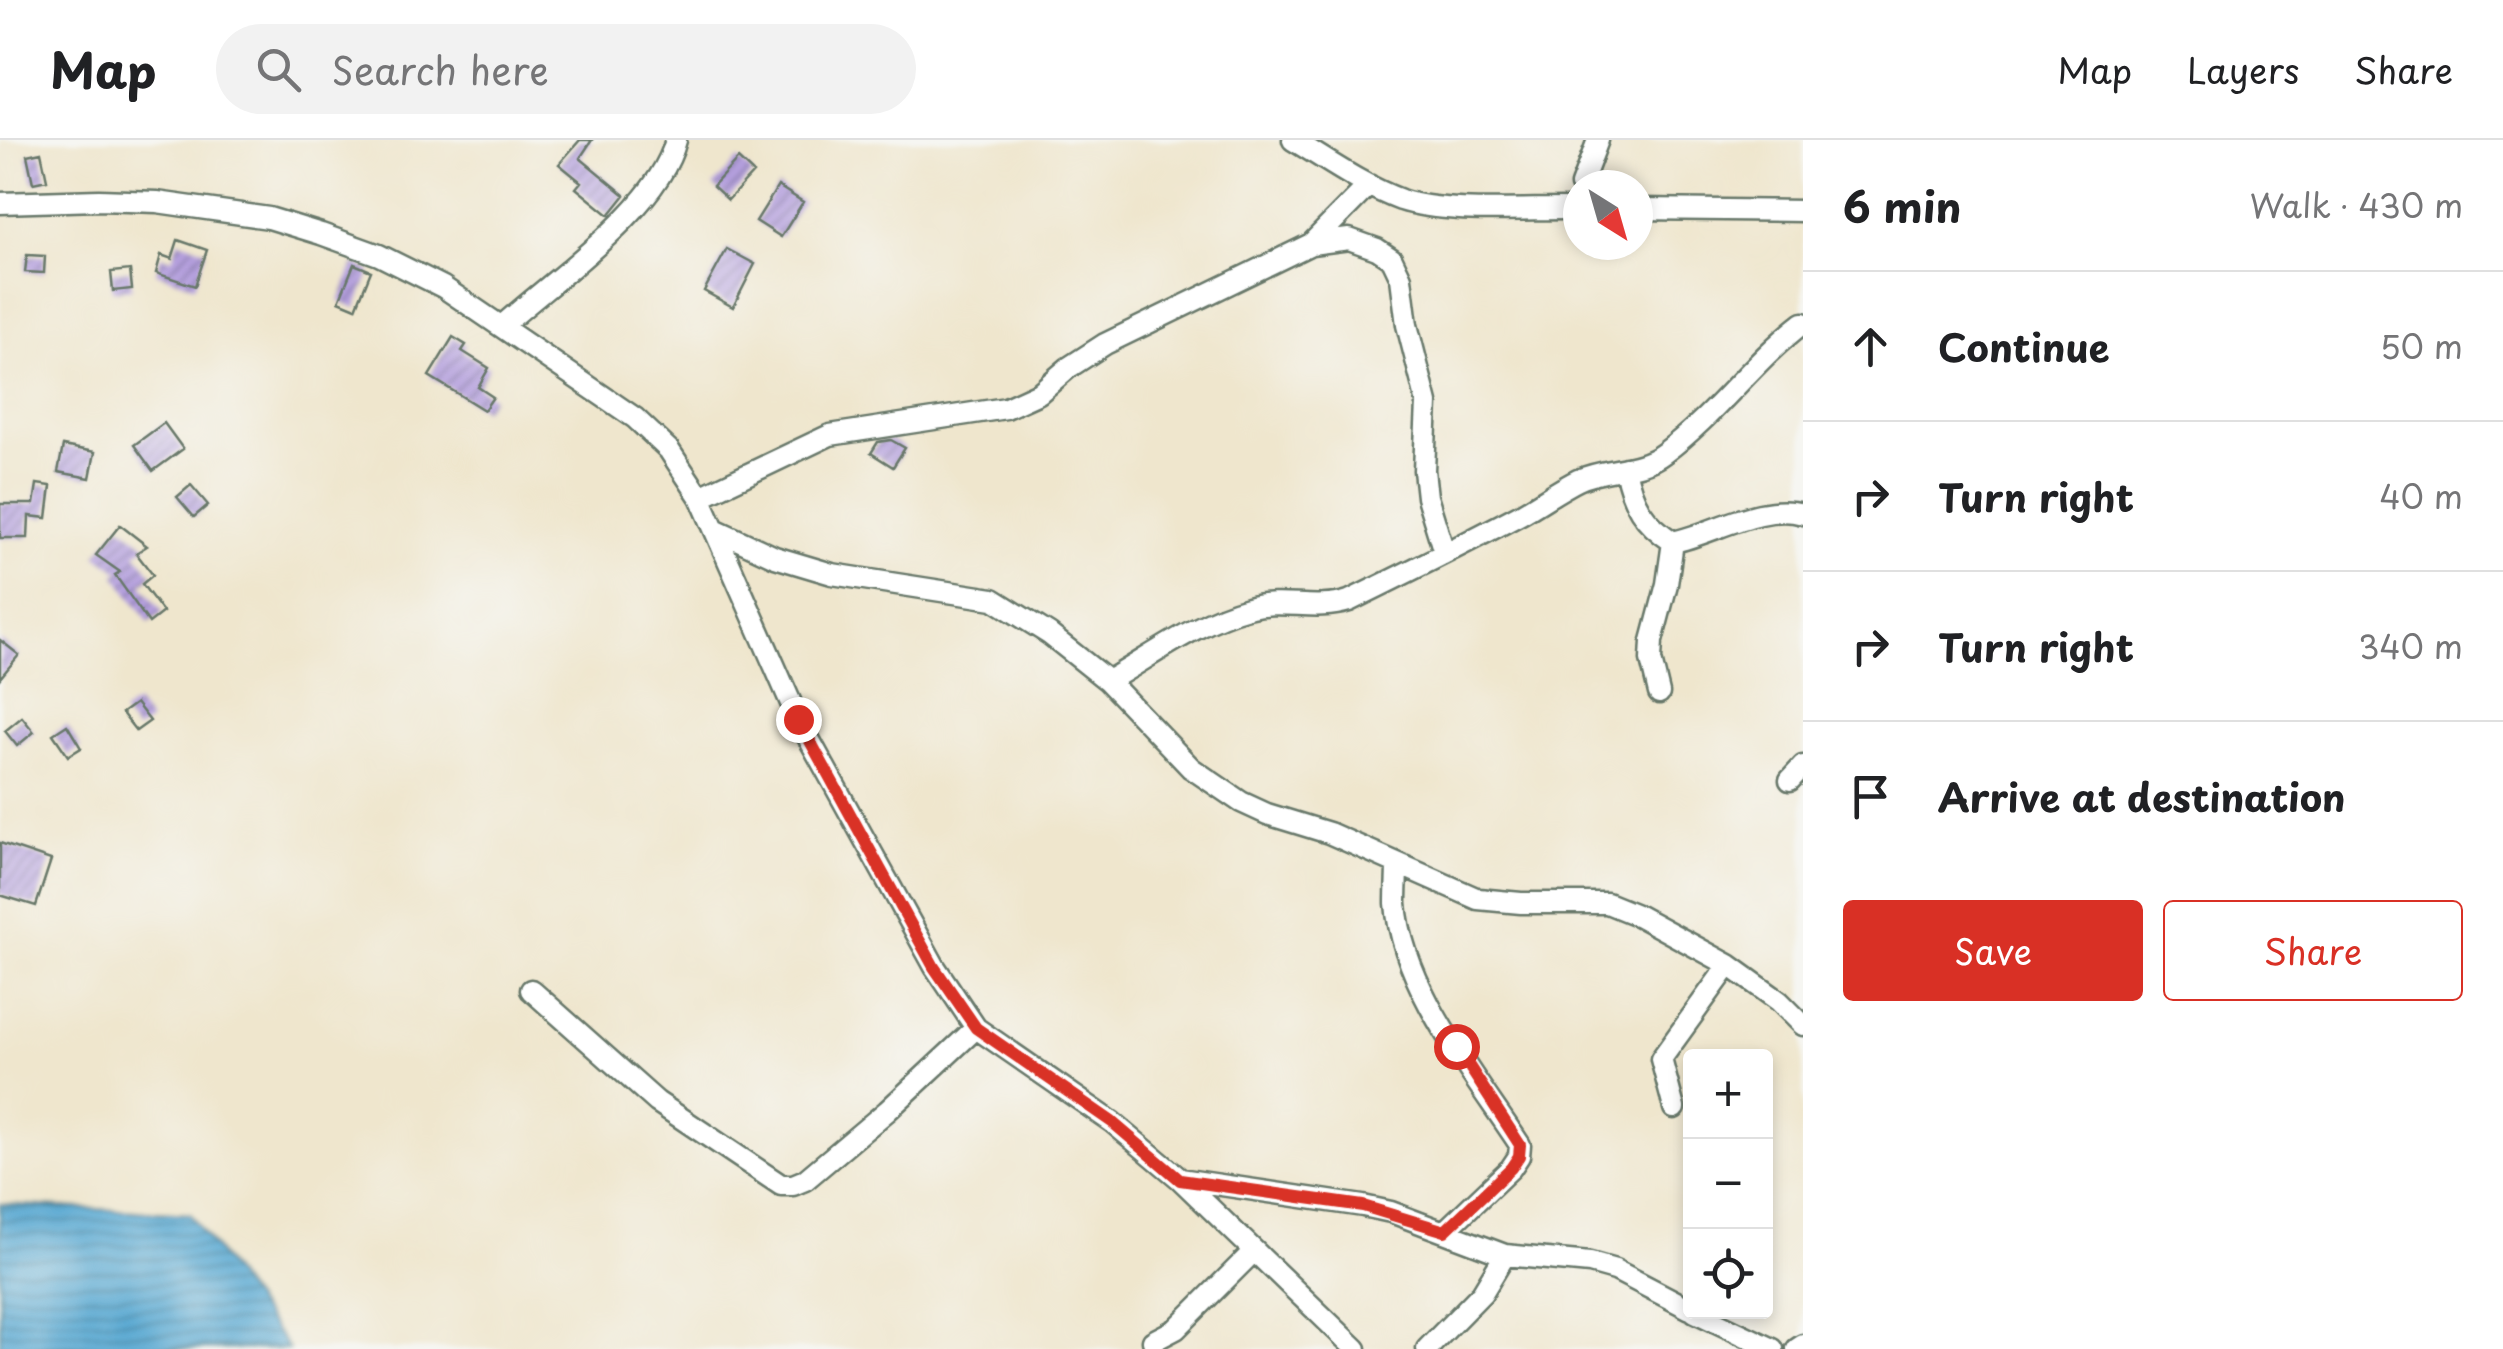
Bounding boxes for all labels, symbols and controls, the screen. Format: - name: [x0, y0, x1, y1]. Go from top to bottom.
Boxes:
- search box: [216, 24, 916, 114]
- text: Map: [50, 33, 156, 105]
- text: Search here: [331, 41, 549, 98]
- icon: search: [251, 42, 306, 97]
- text: Map: [2057, 43, 2132, 96]
- text: Layers: [2187, 43, 2299, 96]
- text: Share: [2354, 43, 2453, 96]
- north arrow: [1563, 170, 1653, 260]
- text: 6 min: [1843, 174, 1962, 237]
- text: Walk · 430 m: [2250, 181, 2463, 229]
- text: Continue: [1938, 318, 2109, 375]
- icon: ahead: [1843, 319, 1898, 374]
- text: 50 m: [2380, 322, 2463, 370]
- text: Turn right: [1938, 468, 2134, 525]
- icon: right: [1843, 469, 1898, 524]
- text: 40 m: [2379, 472, 2463, 520]
- text: Turn right: [1938, 618, 2134, 675]
- icon: right: [1843, 619, 1898, 674]
- text: 340 m: [2358, 622, 2463, 670]
- route end: [776, 697, 822, 743]
- text: Arrive at destination: [1938, 768, 2346, 825]
- icon: arrive: [1843, 769, 1898, 824]
- button: Save: [1843, 900, 2143, 1001]
- button: Share: [2163, 900, 2463, 1001]
- route start: [1434, 1024, 1480, 1070]
- map controls: [1683, 1049, 1773, 1319]
- button: +: [1683, 1049, 1773, 1139]
- button: −: [1683, 1139, 1773, 1229]
- button: locate: [1683, 1229, 1773, 1319]

